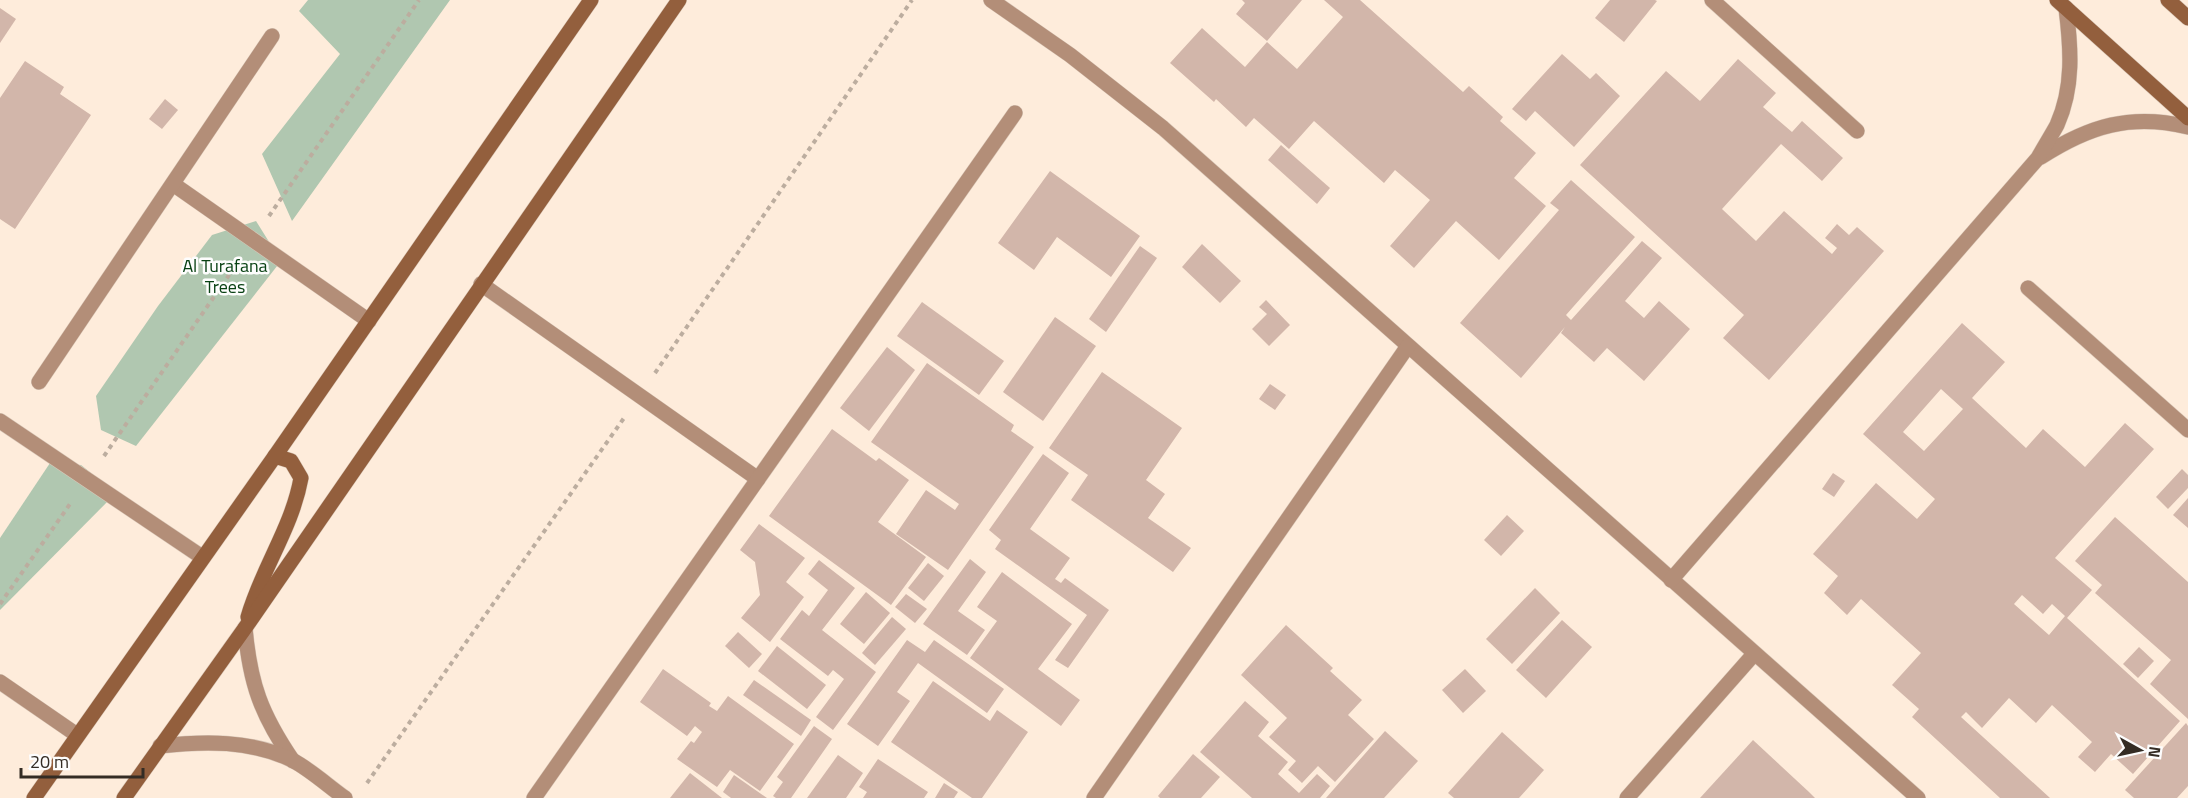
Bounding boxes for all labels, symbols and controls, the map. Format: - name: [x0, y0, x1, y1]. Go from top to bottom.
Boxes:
- park label: Al Turafana Trees: [182, 252, 268, 300]
- north arrow: [2110, 720, 2170, 780]
- scale bar: [21, 741, 142, 779]
- text: N: [2142, 745, 2168, 759]
- text: 20 m: [30, 748, 69, 775]

